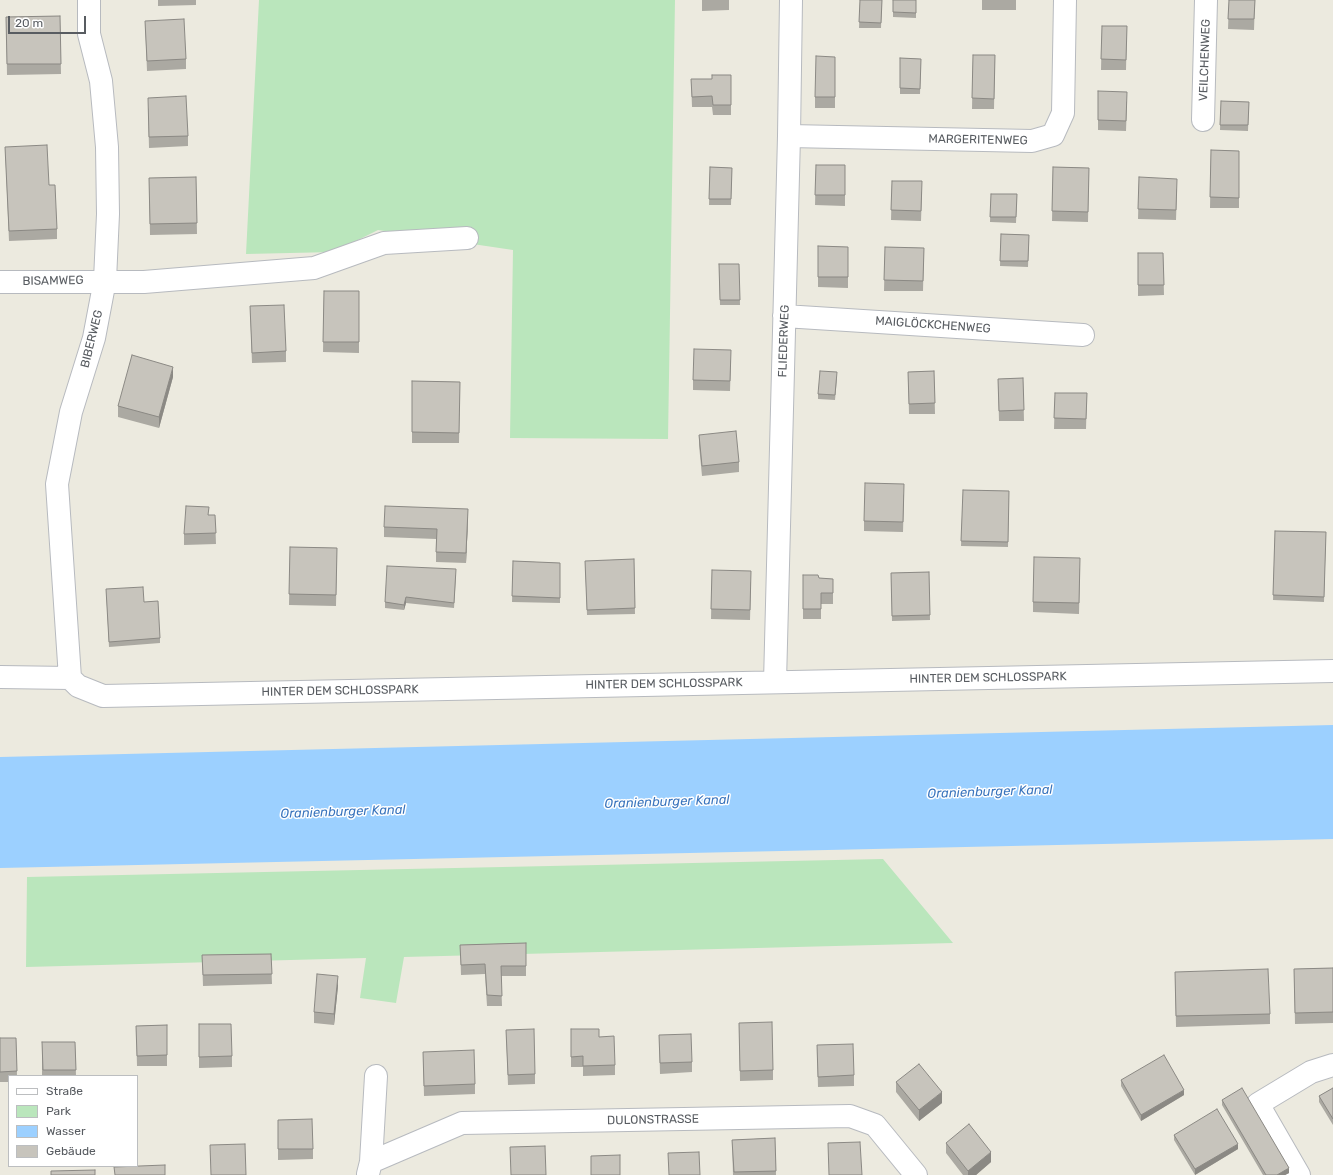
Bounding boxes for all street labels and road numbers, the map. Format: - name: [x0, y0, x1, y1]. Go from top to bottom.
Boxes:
- street label: VEILCHENWEG: [1196, 19, 1214, 101]
- street label: MARGERITENWEG: [928, 132, 1028, 148]
- street label: BISAMWEG: [22, 273, 84, 289]
- street label: FLIEDERWEG: [776, 304, 792, 378]
- street label: BIBERWEG: [78, 308, 106, 370]
- street label: MAIGLÖCKCHENWEG: [875, 314, 991, 336]
- street label: HINTER DEM SCHLOSSPARK: [909, 669, 1067, 687]
- street label: HINTER DEM SCHLOSSPARK: [585, 675, 743, 693]
- street label: HINTER DEM SCHLOSSPARK: [261, 682, 419, 700]
- street label: DULONSTRASSE: [607, 1112, 699, 1128]

